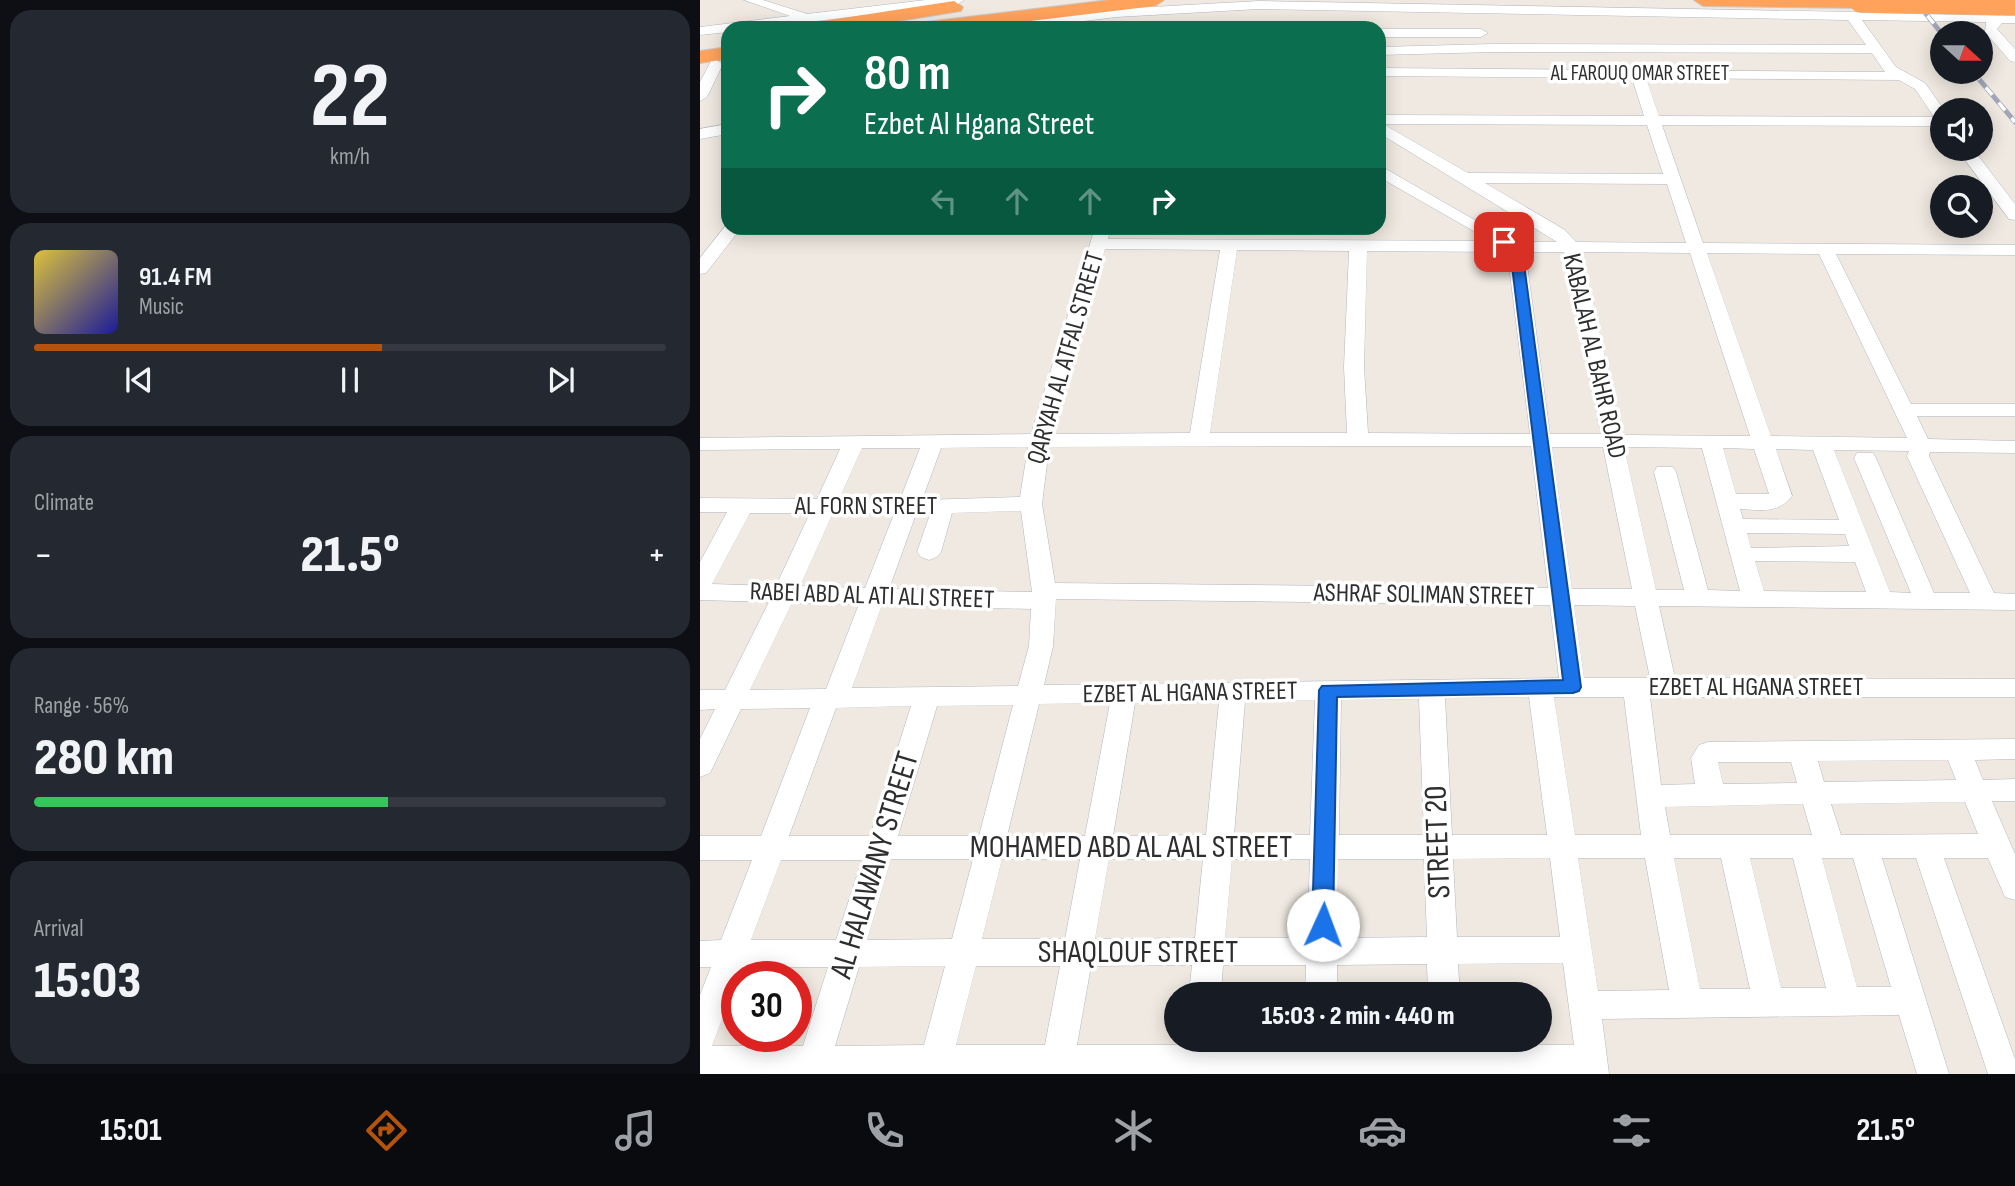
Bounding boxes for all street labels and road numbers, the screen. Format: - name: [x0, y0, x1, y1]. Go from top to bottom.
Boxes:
- street label: AL FAROUQ OMAR STREET: [1550, 61, 1730, 86]
- street label: QARYAH AL ATFAL STREET: [1021, 248, 1111, 468]
- street label: KABALAH AL BAHR ROAD: [1555, 251, 1633, 461]
- street label: AL FORN STREET: [794, 491, 937, 522]
- street label: RABEI ABD AL ATI ALI STREET: [749, 576, 995, 616]
- street label: ASHRAF SOLIMAN STREET: [1312, 578, 1535, 612]
- street label: EZBET AL HGANA STREET: [1649, 672, 1863, 703]
- street label: EZBET AL HGANA STREET: [1082, 676, 1298, 710]
- street label: AL HALAWANY STREET: [822, 747, 928, 984]
- street label: STREET 20: [1417, 785, 1459, 899]
- street label: MOHAMED ABD AL AAL STREET: [970, 828, 1292, 867]
- street label: SHAQLOUF STREET: [1038, 933, 1238, 972]

